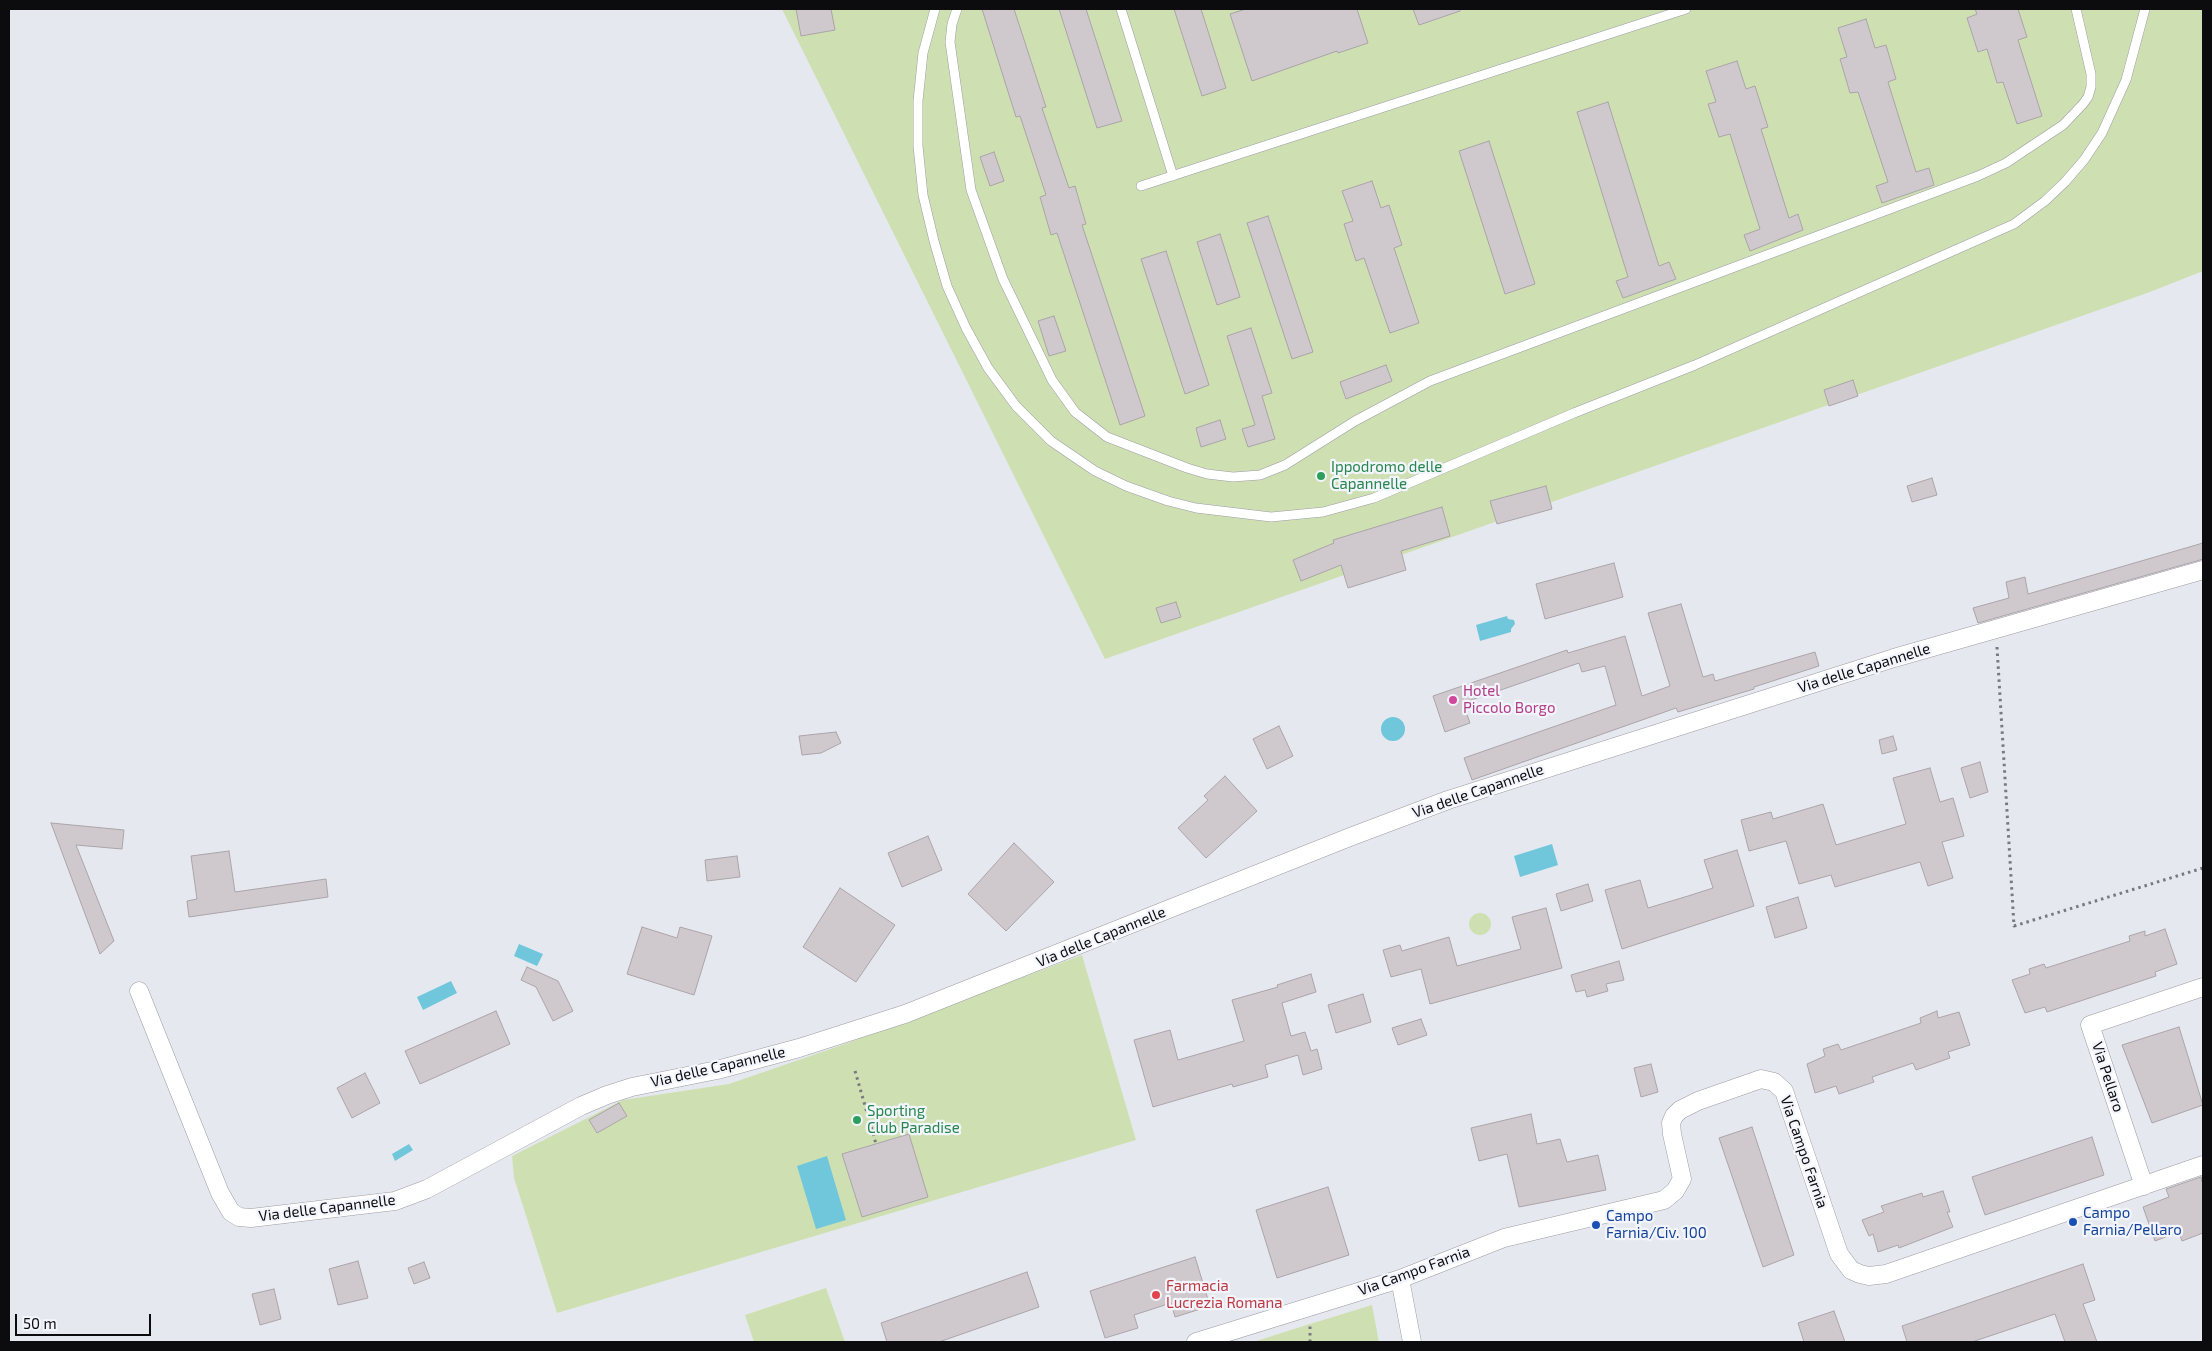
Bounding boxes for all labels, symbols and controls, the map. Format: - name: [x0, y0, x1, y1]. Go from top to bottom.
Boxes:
- place label: Ippodromo delle Capannelle: [1331, 458, 1442, 493]
- marker: Ippodromo delle Capannelle: [1315, 470, 1327, 482]
- street label: Via delle Capannelle: [1796, 639, 1932, 697]
- place label: Hotel Piccolo Borgo: [1463, 682, 1555, 717]
- marker: Hotel Piccolo Borgo: [1447, 694, 1459, 706]
- street label: Via delle Capannelle: [1410, 760, 1546, 822]
- street label: Via delle Capannelle: [1034, 903, 1168, 971]
- street label: Via Pellaro: [2088, 1040, 2128, 1114]
- street label: Via delle Capannelle: [649, 1043, 787, 1091]
- street label: Via Campo Farnia: [1776, 1093, 1832, 1211]
- place label: Sporting Club Paradise: [867, 1102, 960, 1137]
- marker: Sporting Club Paradise: [851, 1114, 863, 1126]
- street label: Via delle Capannelle: [258, 1191, 396, 1225]
- place label: Campo Farnia/Pellaro: [2083, 1204, 2182, 1239]
- place label: Campo Farnia/Civ. 100: [1606, 1207, 1707, 1242]
- marker: Campo Farnia/Pellaro: [2067, 1216, 2079, 1228]
- marker: Campo Farnia/Civ. 100: [1590, 1219, 1602, 1231]
- street label: Via Campo Farnia: [1356, 1242, 1472, 1300]
- place label: Farmacia Lucrezia Romana: [1166, 1277, 1282, 1312]
- marker: Farmacia Lucrezia Romana: [1150, 1289, 1162, 1301]
- scale bar: [18, 1304, 154, 1336]
- text: 50 m: [23, 1314, 57, 1332]

